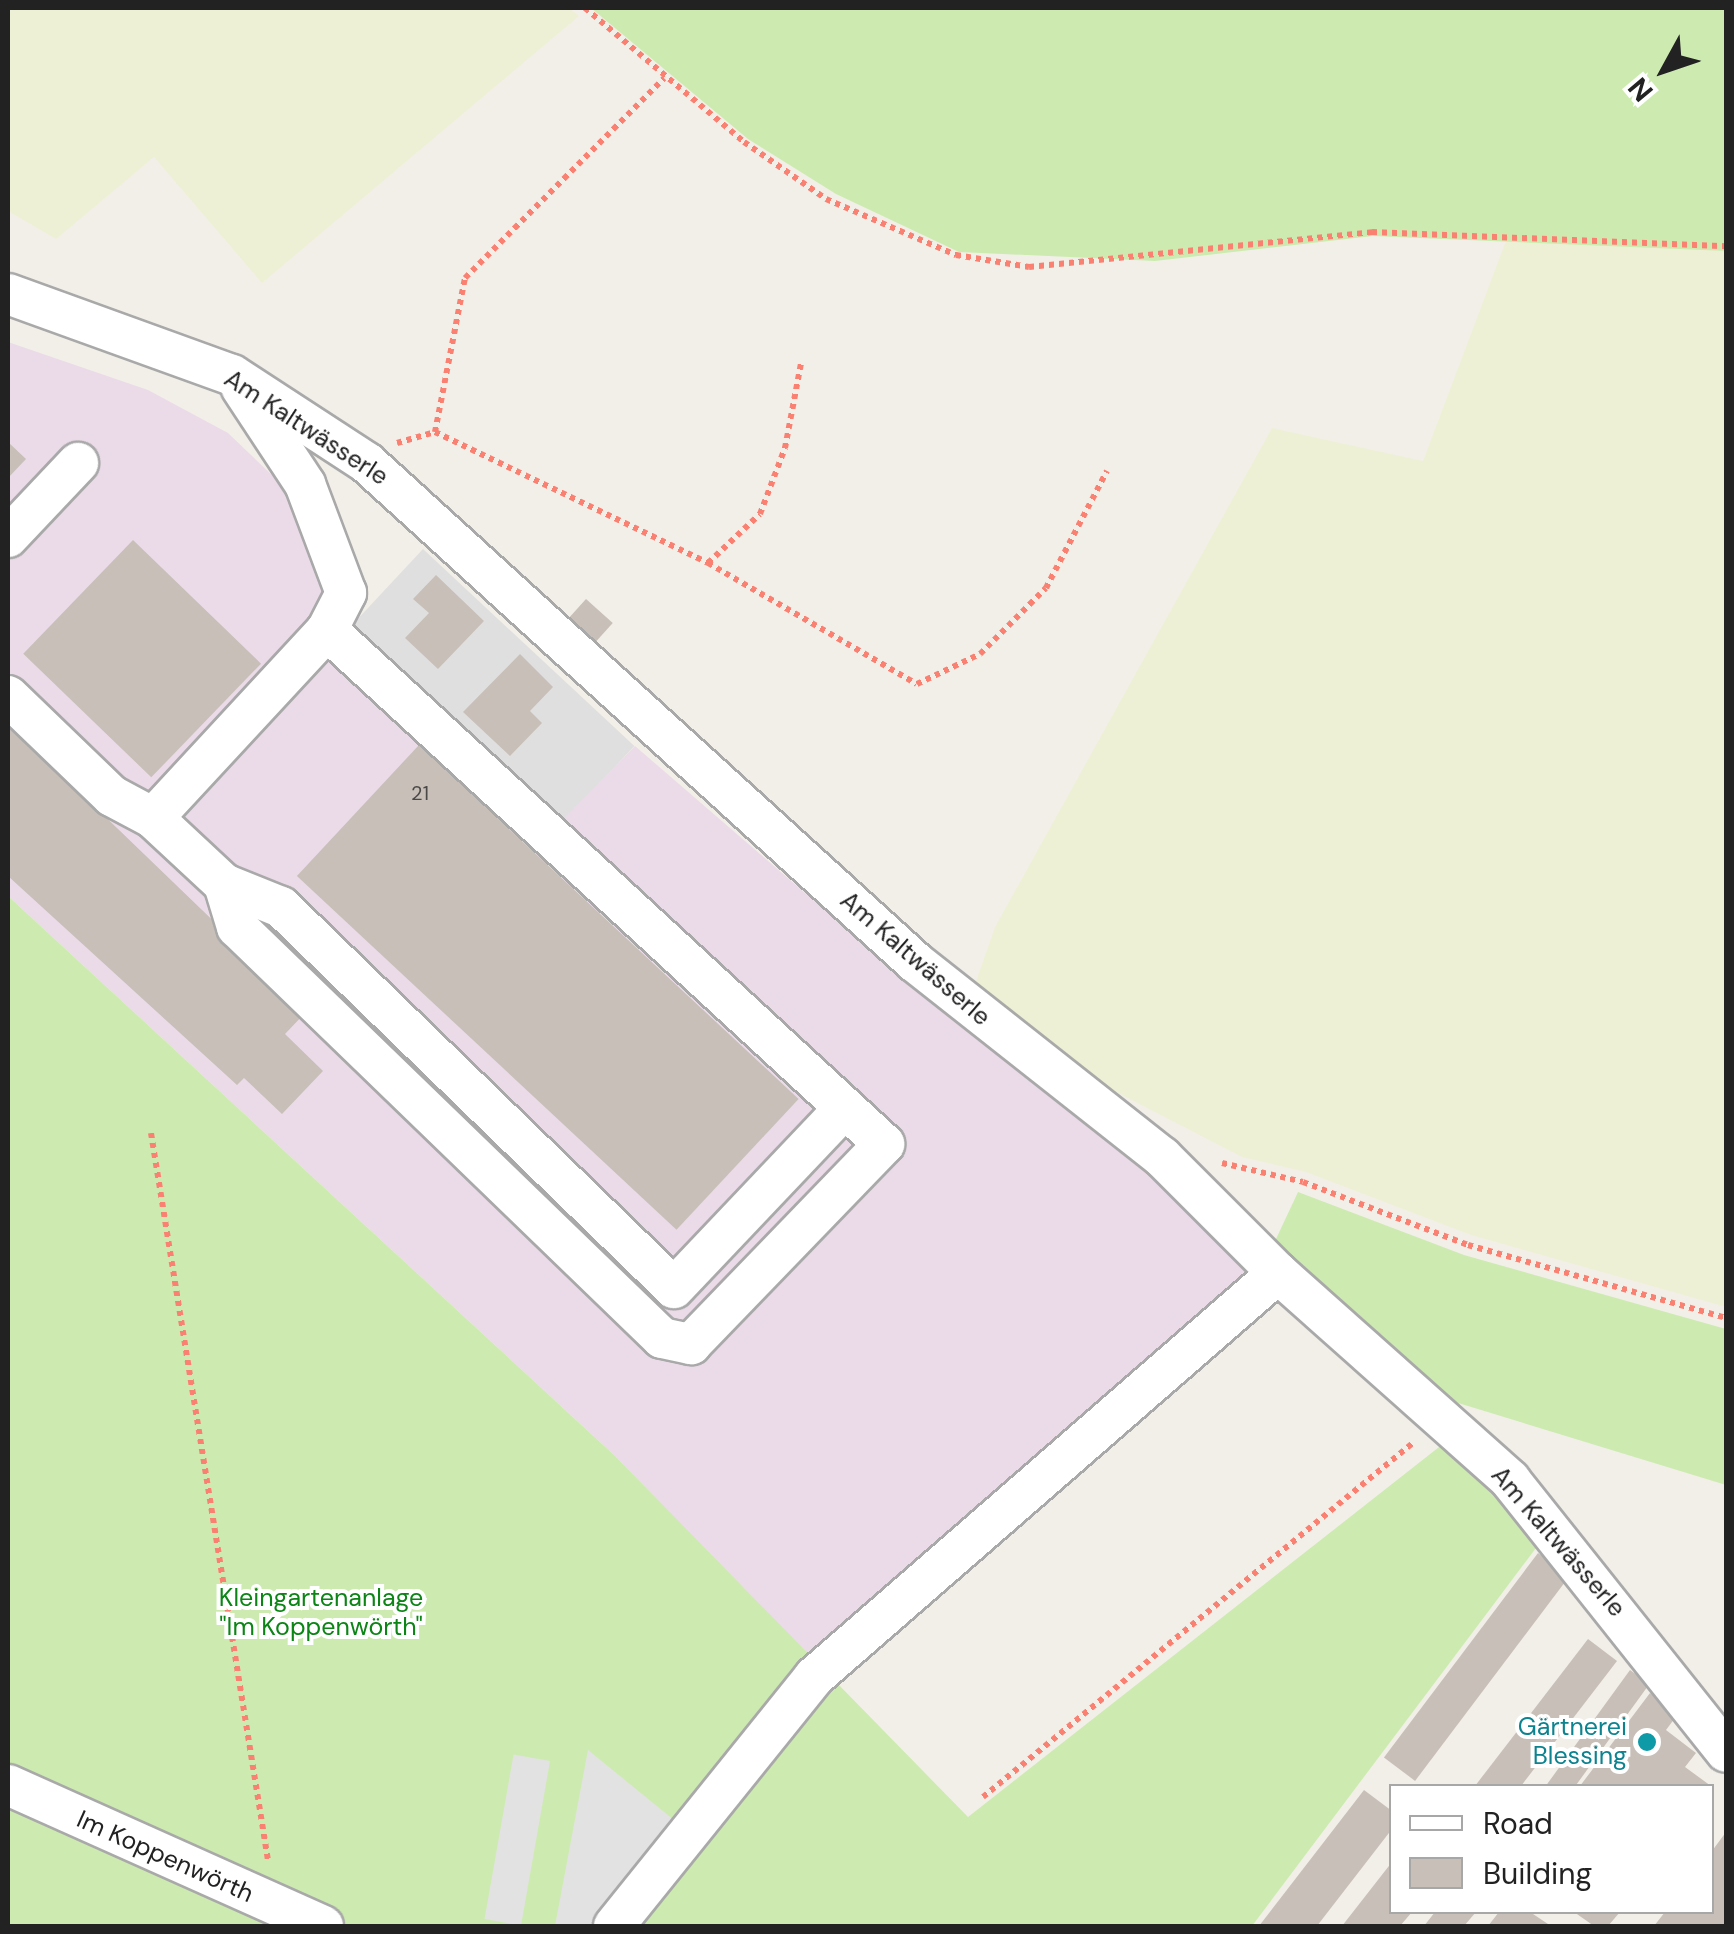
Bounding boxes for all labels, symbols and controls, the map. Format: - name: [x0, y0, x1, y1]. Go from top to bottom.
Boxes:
- north arrow: [1614, 20, 1714, 120]
- text: N: [1620, 70, 1661, 109]
- street label: Am Kaltwässerle: [219, 364, 393, 492]
- house number: 21: [411, 781, 429, 805]
- street label: Am Kaltwässerle: [834, 886, 996, 1032]
- street label: Am Kaltwässerle: [1485, 1461, 1631, 1623]
- park label: Kleingartenanlage "Im Koppenwörth": [219, 1584, 423, 1643]
- place label: Gärtnerei Blessing: [1518, 1713, 1627, 1772]
- marker: Gärtnerei Blessing: [1636, 1731, 1658, 1753]
- legend: [1389, 1784, 1714, 1914]
- text: Road: [1483, 1804, 1553, 1843]
- street label: Im Koppenwörth: [72, 1805, 258, 1909]
- text: Building: [1483, 1854, 1592, 1893]

